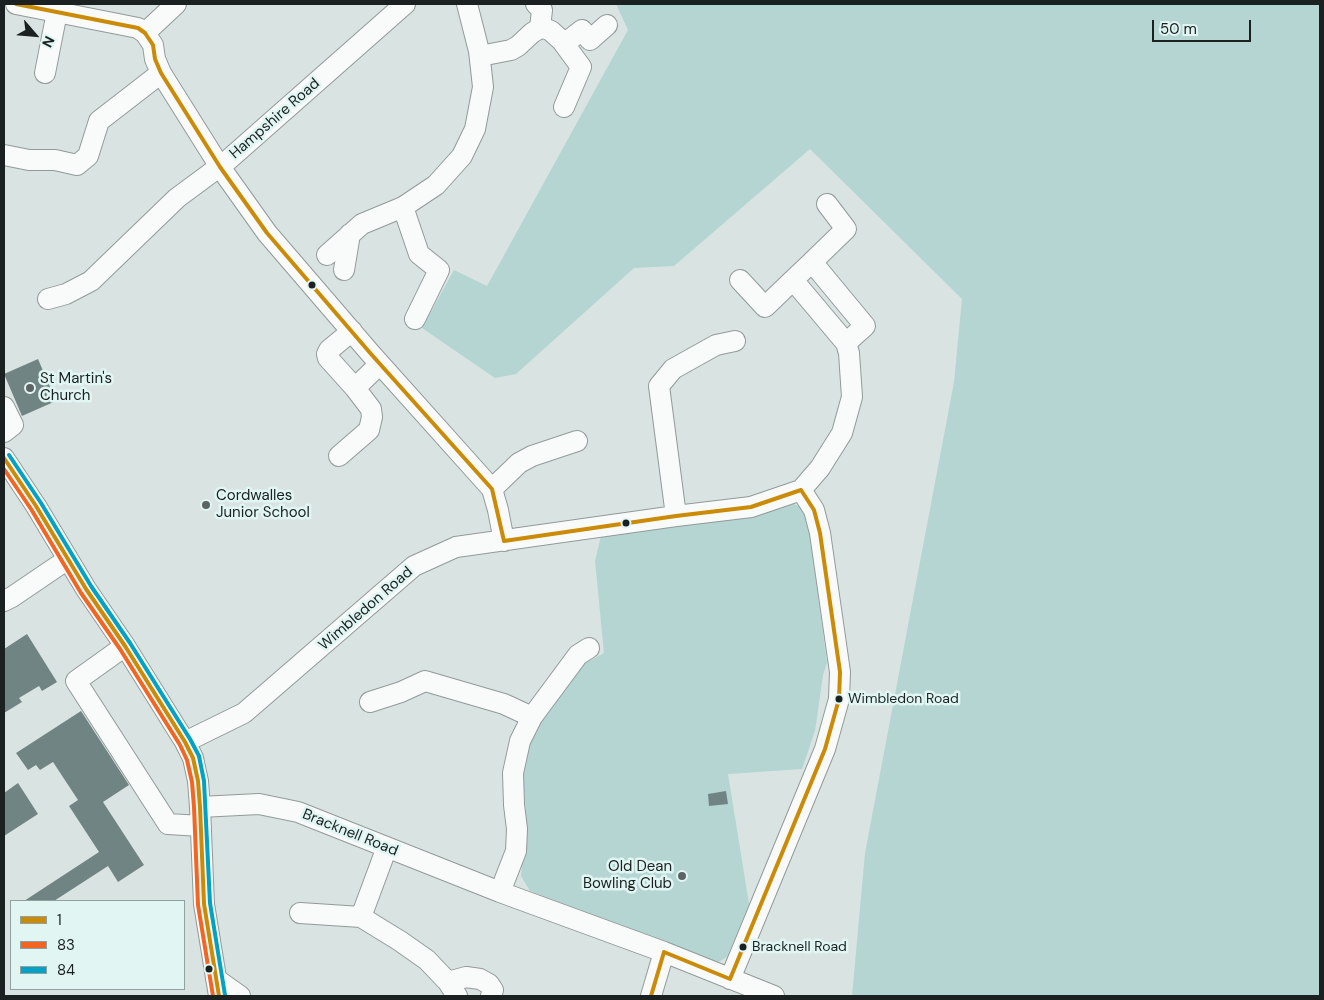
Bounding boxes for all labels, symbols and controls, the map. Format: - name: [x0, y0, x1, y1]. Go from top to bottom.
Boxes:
- north arrow: [10, 10, 60, 60]
- scale bar: [1154, 10, 1253, 42]
- text: 50 m: [1160, 19, 1197, 39]
- text: N: [38, 33, 59, 50]
- street label: Hampshire Road: [226, 75, 324, 163]
- unlabelled marker: [307, 280, 317, 290]
- place label: St Martin's Church: [40, 370, 112, 405]
- marker: St Martin's Church: [24, 382, 36, 394]
- place label: Cordwalles Junior School: [216, 487, 310, 522]
- marker: Cordwalles Junior School: [200, 499, 212, 511]
- unlabelled marker: [621, 518, 631, 528]
- street label: Wimbledon Road: [315, 563, 417, 655]
- place label: Wimbledon Road: [848, 691, 959, 707]
- marker: Wimbledon Road: [834, 694, 844, 704]
- street label: Bracknell Road: [300, 806, 400, 860]
- place label: Old Dean Bowling Club: [583, 858, 672, 893]
- marker: Old Dean Bowling Club: [676, 870, 688, 882]
- legend: [10, 900, 185, 990]
- text: 1: [57, 910, 62, 930]
- text: 83: [57, 935, 75, 955]
- place label: Bracknell Road: [752, 939, 847, 955]
- marker: Bracknell Road: [738, 942, 748, 952]
- text: 84: [57, 960, 75, 980]
- unlabelled marker: [204, 964, 214, 974]

